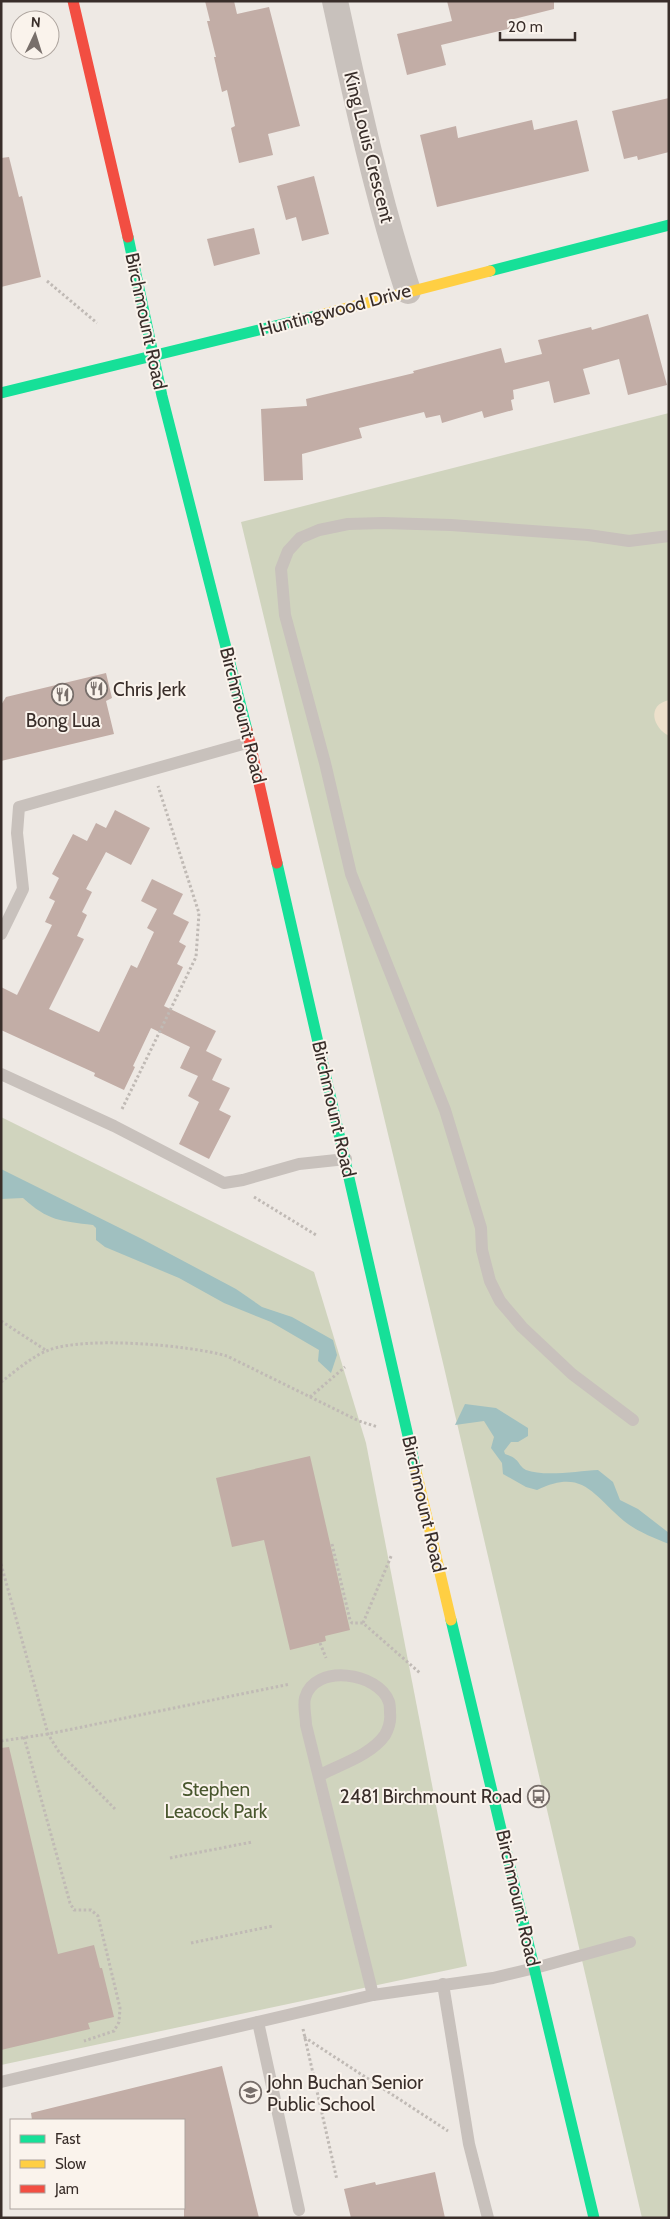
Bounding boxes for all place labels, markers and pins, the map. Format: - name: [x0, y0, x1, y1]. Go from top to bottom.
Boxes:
- restaurant icon: Chris Jerk: [85, 677, 109, 701]
- place label: Chris Jerk: [113, 678, 186, 701]
- restaurant icon: Bong Lua: [51, 682, 75, 706]
- place label: Bong Lua: [26, 709, 100, 732]
- bus stop icon: 2481 Birchmount Road: [526, 1784, 550, 1808]
- place label: 2481 Birchmount Road: [340, 1785, 522, 1808]
- place label: John Buchan Senior Public School: [266, 2071, 423, 2116]
- school or university icon: John Buchan Senior Public School: [239, 2081, 263, 2105]

